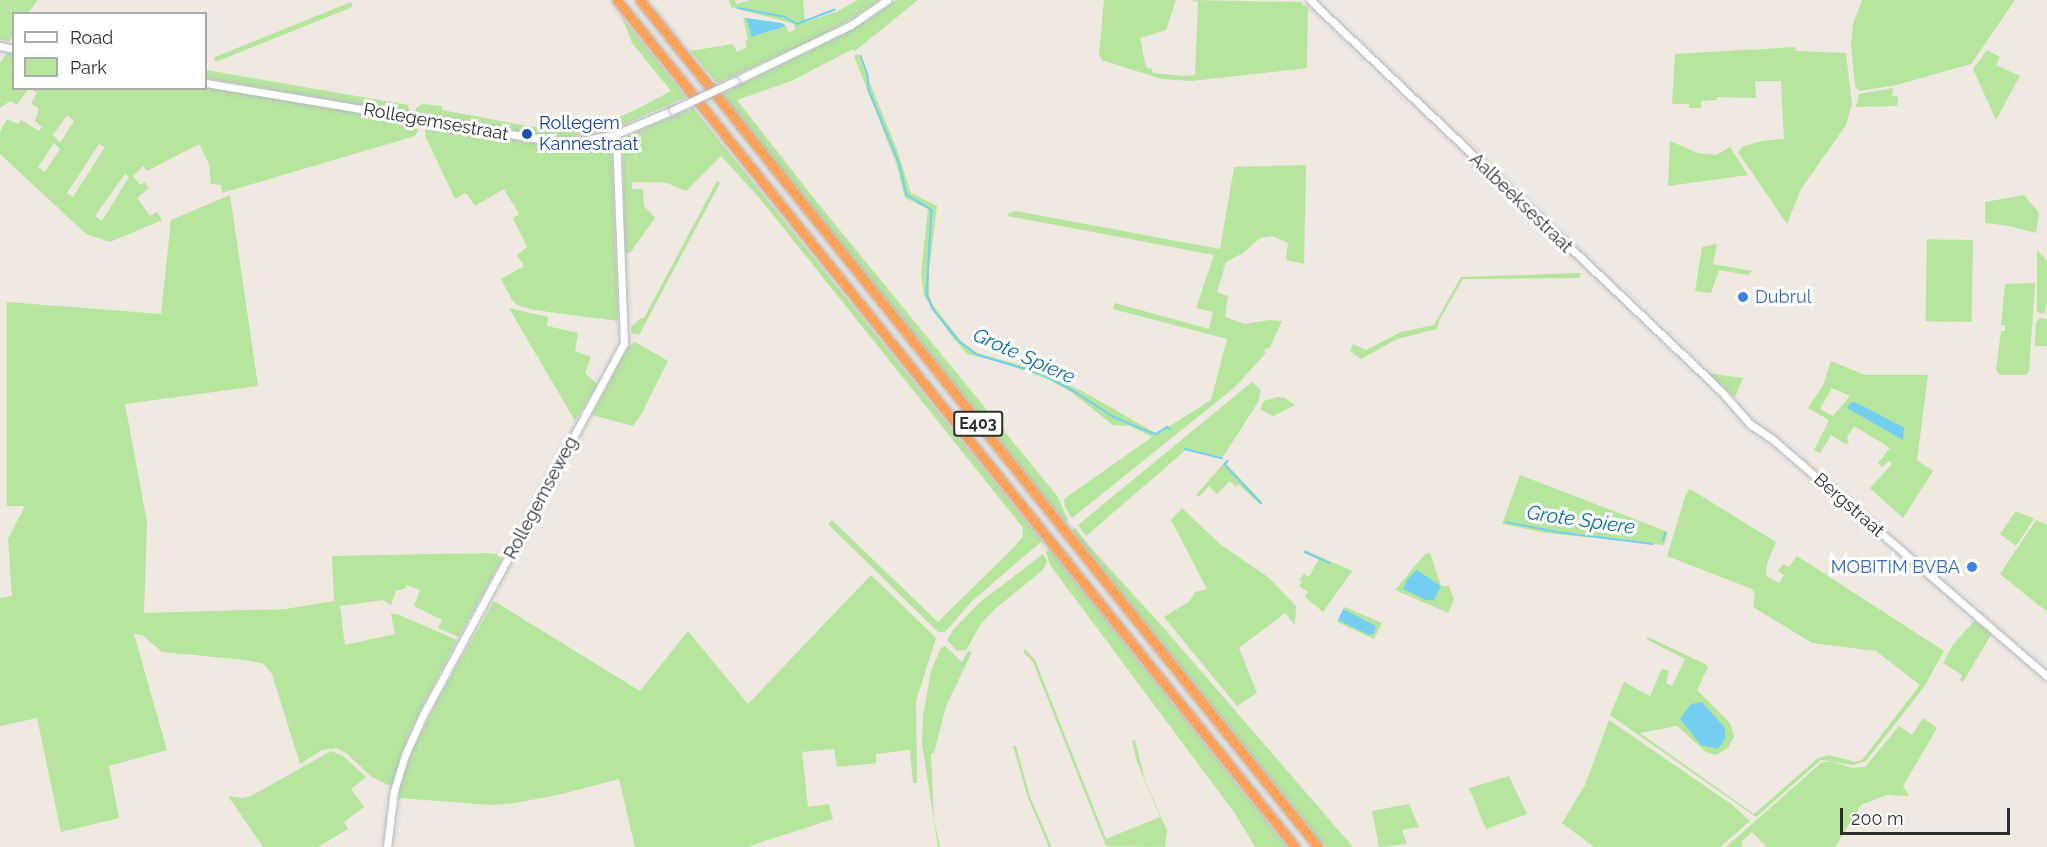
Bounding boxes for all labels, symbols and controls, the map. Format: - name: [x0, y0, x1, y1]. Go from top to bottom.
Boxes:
- legend: [12, 12, 207, 90]
- text: Road: [70, 27, 113, 48]
- text: Park: [70, 57, 107, 78]
- street label: Rollegemsestraat: [362, 99, 510, 145]
- place label: Rollegem Kannestraat: [539, 113, 639, 156]
- marker: Rollegem Kannestraat: [520, 127, 534, 141]
- street label: Aalbeeksestraat: [1465, 149, 1577, 257]
- place label: Dubrul: [1755, 286, 1812, 308]
- marker: Dubrul: [1736, 290, 1750, 304]
- water label: Grote Spiere: [969, 323, 1079, 389]
- road number: E403: [952, 411, 1004, 437]
- street label: Rollegemseweg: [500, 433, 582, 563]
- street label: Bergstraat: [1809, 469, 1889, 541]
- water label: Grote Spiere: [1525, 501, 1637, 539]
- place label: MOBITIM BVBA: [1831, 556, 1960, 578]
- marker: MOBITIM BVBA: [1965, 560, 1979, 574]
- scale bar: [1843, 796, 2012, 834]
- text: 200 m: [1851, 808, 1904, 829]

